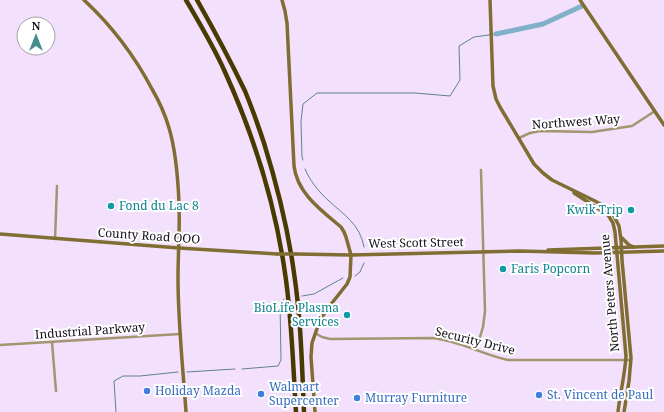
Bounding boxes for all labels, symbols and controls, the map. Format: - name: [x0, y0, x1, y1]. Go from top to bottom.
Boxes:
- north arrow: [16, 16, 56, 56]
- text: N: [32, 18, 41, 33]
- street label: Northwest Way: [531, 110, 621, 133]
- place label: Fond du Lac 8: [119, 197, 199, 214]
- marker: Fond du Lac 8: [106, 201, 116, 211]
- place label: Kwik Trip: [566, 201, 623, 218]
- marker: Kwik Trip: [626, 205, 636, 215]
- street label: County Road OOO: [97, 223, 201, 248]
- street label: West Scott Street: [368, 233, 464, 252]
- street label: North Peters Avenue: [596, 233, 623, 353]
- place label: Faris Popcorn: [511, 260, 590, 277]
- marker: Faris Popcorn: [498, 264, 508, 274]
- place label: BioLife Plasma Services: [254, 299, 339, 330]
- marker: BioLife Plasma Services: [342, 310, 352, 320]
- street label: Industrial Parkway: [34, 318, 146, 343]
- street label: Security Drive: [433, 322, 517, 359]
- place label: Walmart Supercenter: [269, 378, 339, 409]
- place label: Holiday Mazda: [155, 382, 241, 399]
- marker: Holiday Mazda: [142, 386, 152, 396]
- place label: St. Vincent de Paul: [547, 386, 653, 403]
- marker: Walmart Supercenter: [256, 389, 266, 399]
- place label: Murray Furniture: [365, 389, 467, 406]
- marker: St. Vincent de Paul: [534, 390, 544, 400]
- marker: Murray Furniture: [352, 393, 362, 403]

